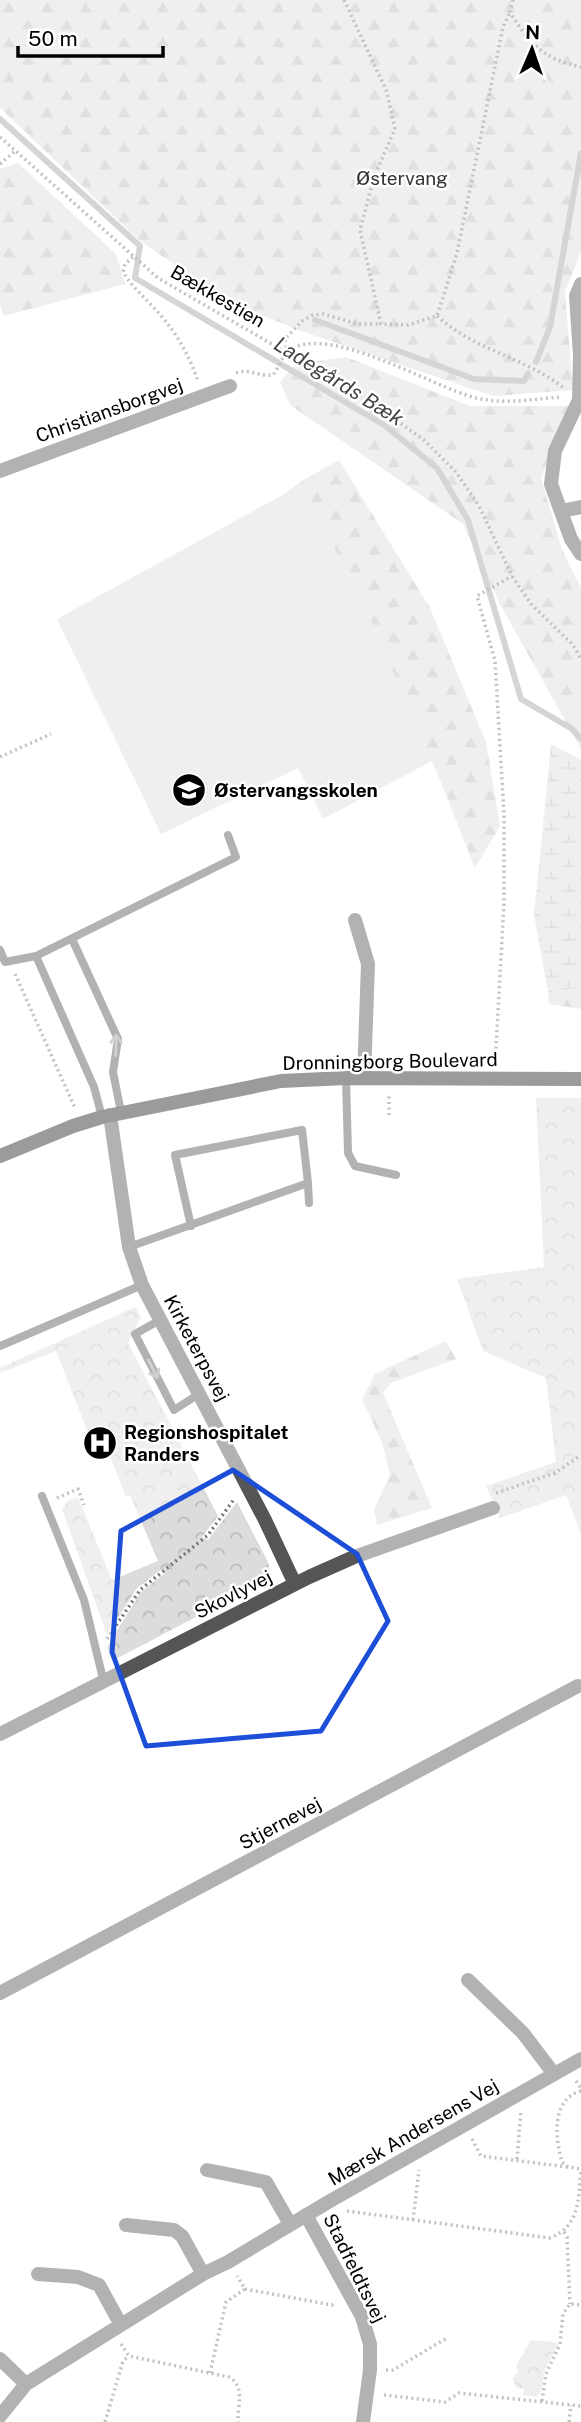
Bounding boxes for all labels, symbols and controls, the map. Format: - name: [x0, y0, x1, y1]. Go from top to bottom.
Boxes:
- scale bar: [18, 14, 163, 58]
- north arrow: [497, 14, 567, 84]
- text: N: [525, 21, 540, 43]
- text: 50 m: [28, 26, 78, 51]
- park label: Østervang: [356, 167, 448, 189]
- street label: Bækkestien: [167, 260, 269, 332]
- water label: Ladegårds Bæk: [270, 331, 409, 431]
- street label: Christiansborgvej: [32, 373, 186, 447]
- school or university icon: Østervangsskolen: [170, 771, 208, 809]
- place label: Østervangsskolen: [214, 779, 378, 801]
- one-way arrow: [109, 1034, 122, 1057]
- street label: Dronningborg Boulevard: [282, 1048, 498, 1074]
- street label: Kirketerpsvej: [160, 1291, 234, 1405]
- one-way arrow: [147, 1358, 160, 1379]
- place label: Regionshospitalet Randers: [124, 1421, 289, 1465]
- hospital icon: Regionshospitalet Randers: [81, 1424, 119, 1462]
- street label: Skovlyvej: [191, 1565, 275, 1623]
- street label: Stjernevej: [235, 1792, 325, 1854]
- street label: Mærsk Andersens Vej: [324, 2074, 502, 2190]
- street label: Stadfeldtsvej: [319, 2210, 391, 2326]

